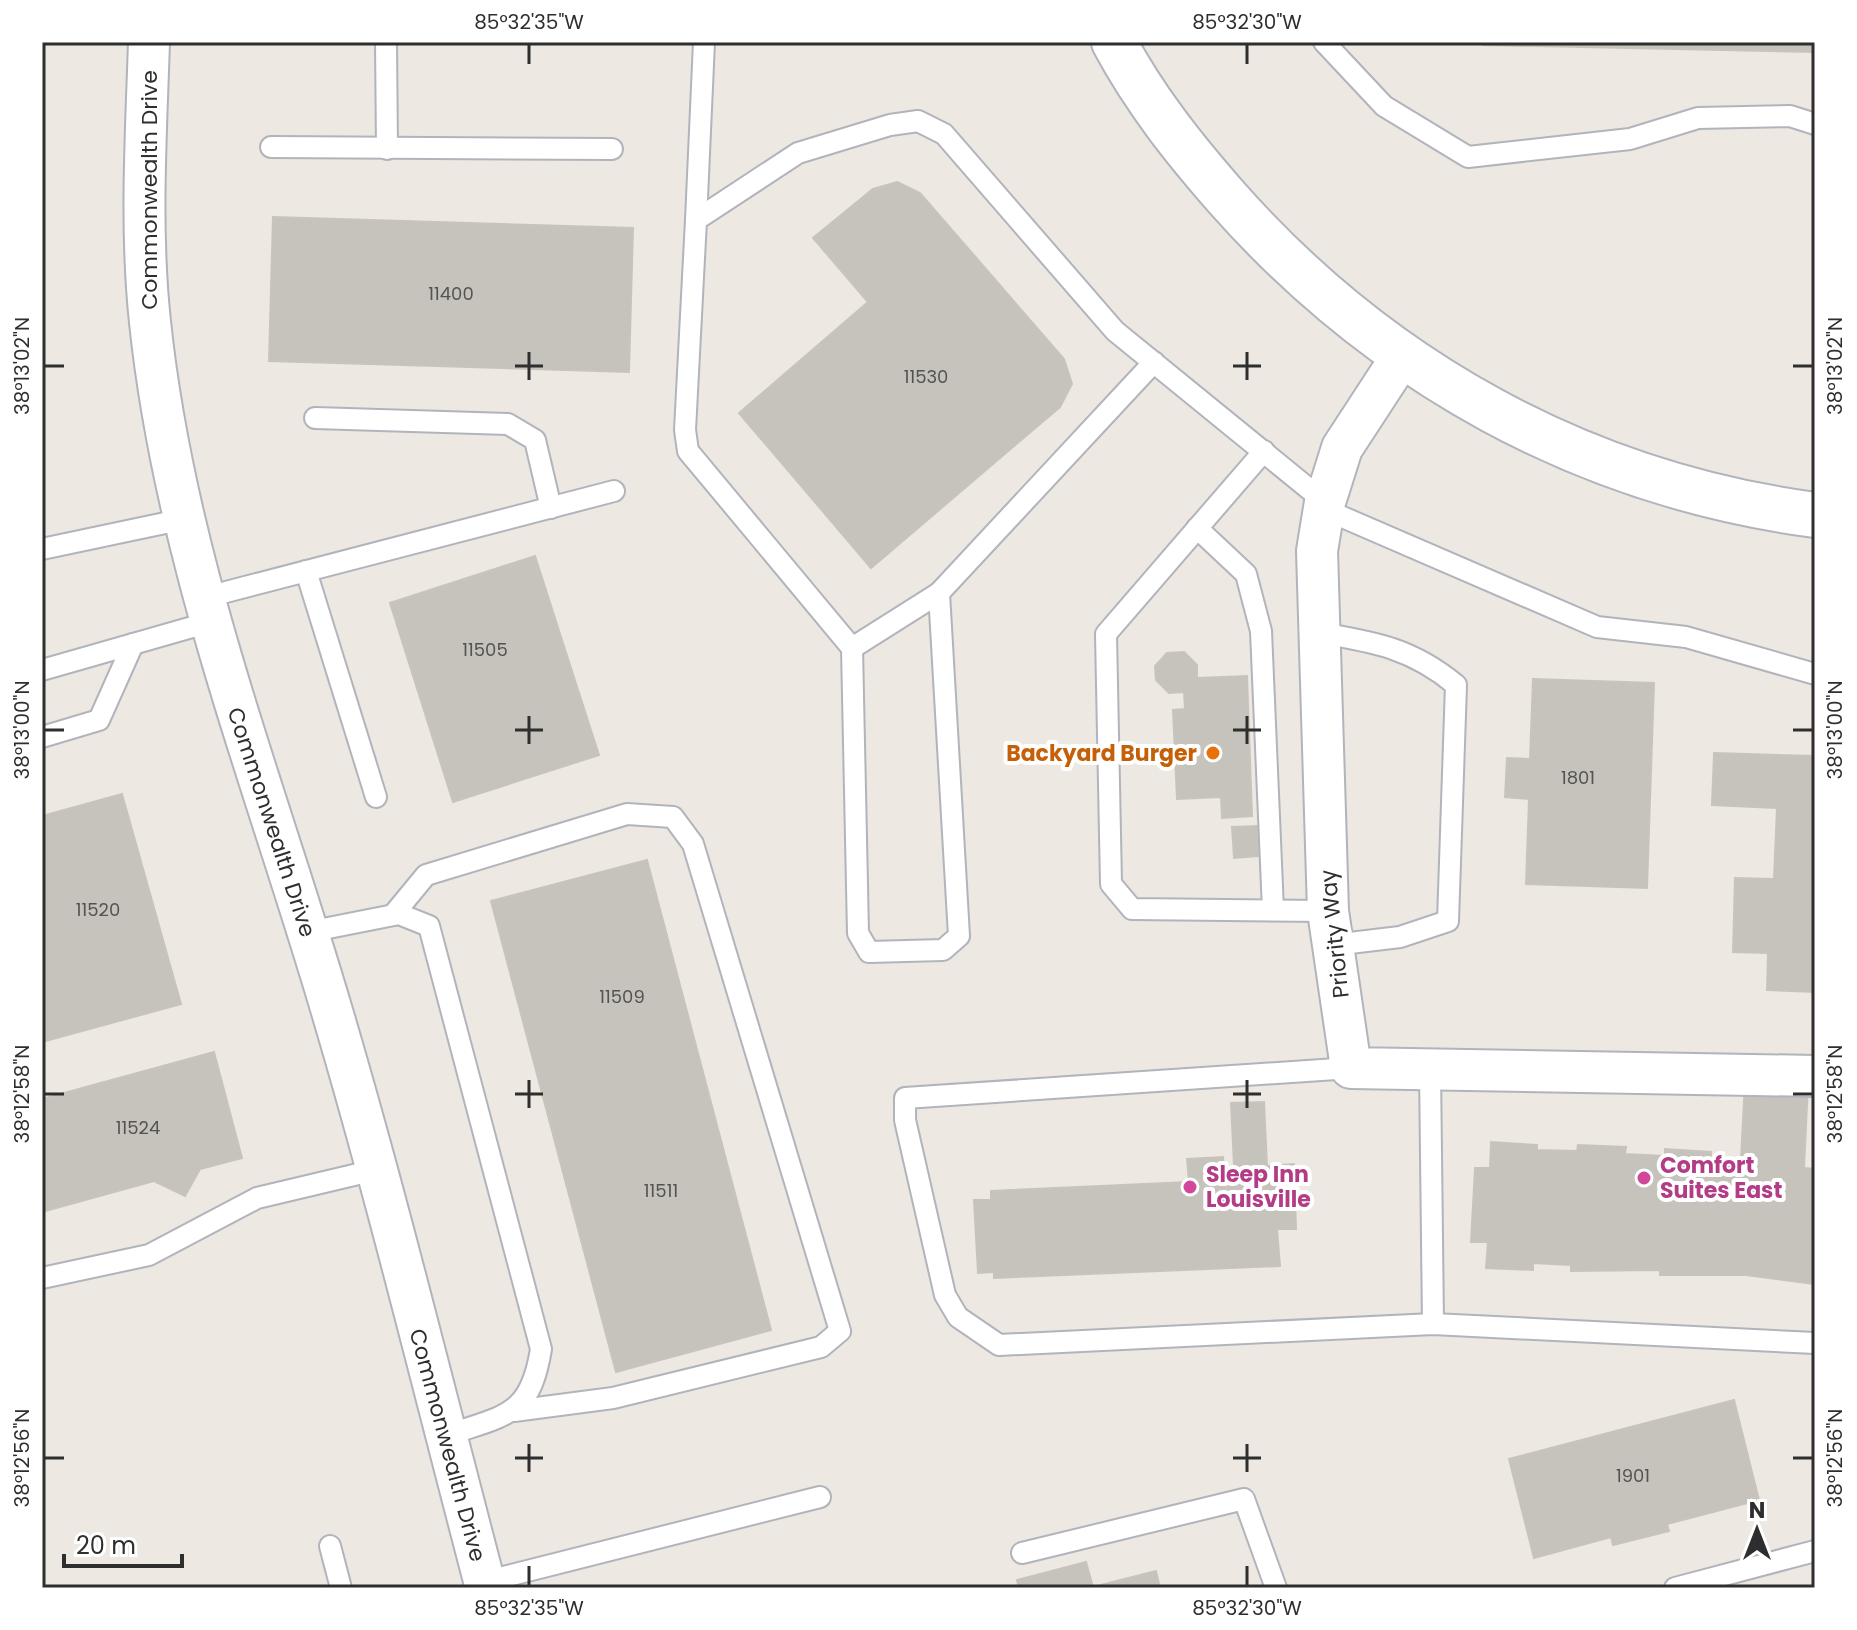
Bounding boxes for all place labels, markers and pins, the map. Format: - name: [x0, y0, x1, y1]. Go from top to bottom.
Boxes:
- place label: Backyard Burger: [1006, 738, 1197, 769]
- marker: Backyard Burger: [1204, 744, 1222, 762]
- place label: Comfort Suites East: [1660, 1150, 1782, 1206]
- place label: Sleep Inn Louisville: [1206, 1159, 1311, 1215]
- marker: Comfort Suites East: [1635, 1169, 1653, 1187]
- marker: Sleep Inn Louisville: [1181, 1178, 1199, 1196]

